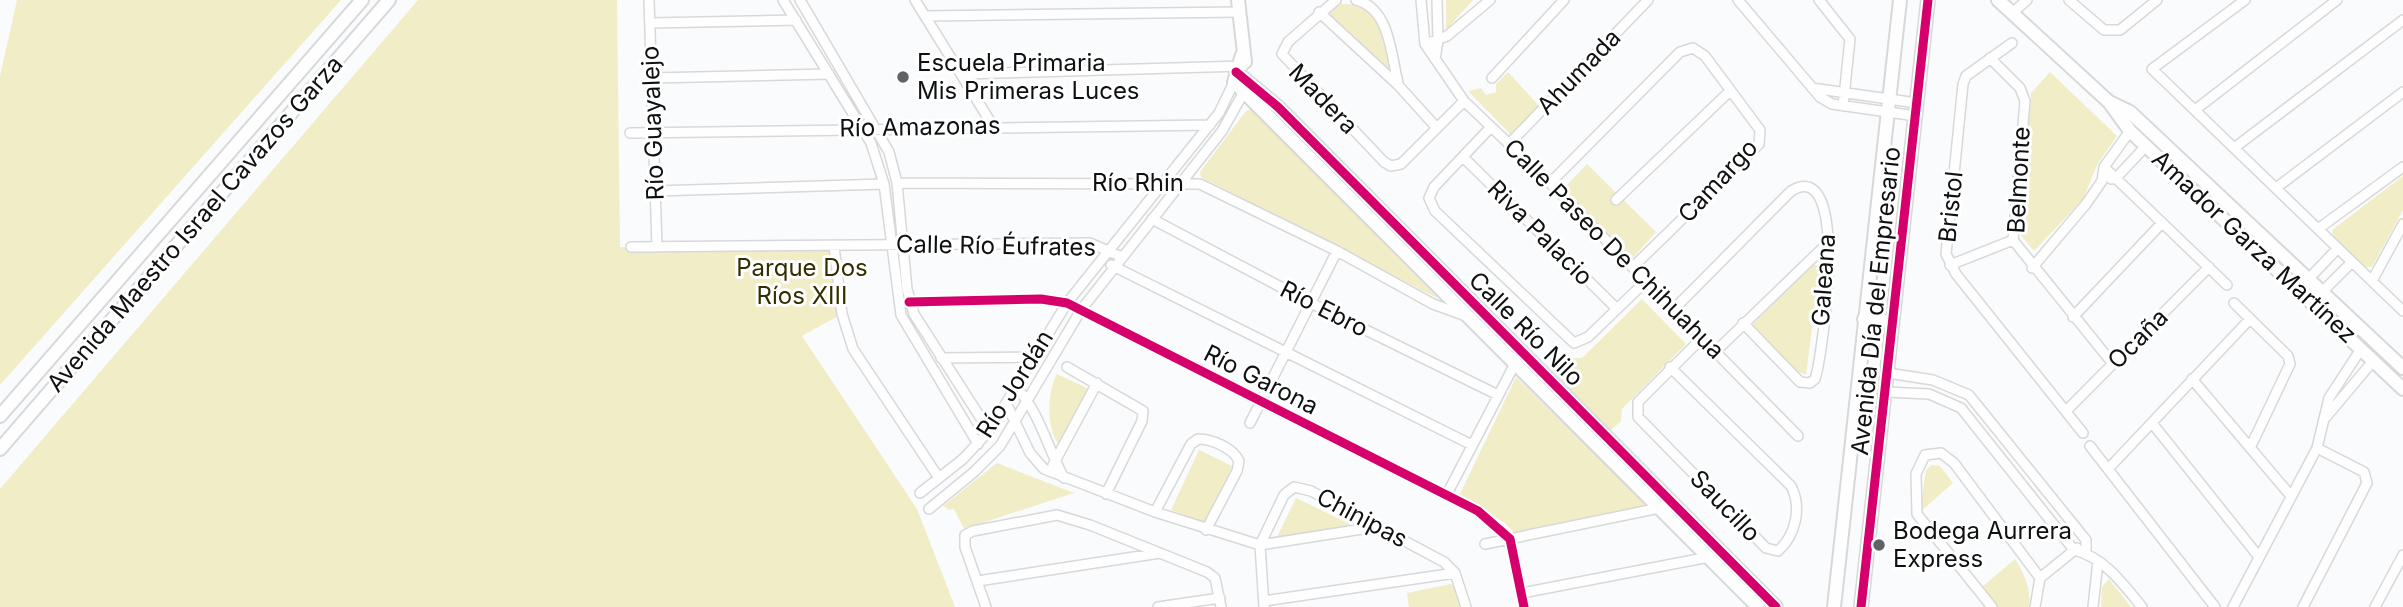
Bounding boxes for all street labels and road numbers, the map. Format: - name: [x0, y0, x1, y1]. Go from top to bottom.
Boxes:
- street label: Ahumada: [1531, 23, 1626, 120]
- street label: Río Guayalejo: [635, 45, 670, 201]
- street label: Avenida Maestro Israel Cavazos Garza: [41, 50, 349, 398]
- street label: Madera: [1283, 58, 1364, 140]
- street label: Río Amazonas: [839, 111, 1001, 142]
- street label: Belmonte: [2001, 126, 2036, 234]
- street label: Calle Paseo De Chihuahua: [1498, 133, 1730, 365]
- street label: Camargo: [1672, 133, 1763, 228]
- street label: Amador Garza Martínez: [2146, 144, 2363, 349]
- street label: Avenida Día del Empresario: [1845, 145, 1906, 457]
- street label: Río Rhin: [1092, 168, 1184, 197]
- street label: Bristol: [1932, 170, 1969, 244]
- street label: Riva Palacio: [1482, 174, 1599, 291]
- street label: Calle Río Éufrates: [896, 228, 1096, 262]
- street label: Galeana: [1806, 233, 1841, 327]
- street label: Calle Río Nilo: [1463, 265, 1590, 392]
- street label: Río Ebro: [1276, 274, 1373, 343]
- street label: Ocaña: [2101, 302, 2174, 375]
- street label: Río Jordán: [970, 325, 1059, 443]
- street label: Río Garona: [1199, 338, 1323, 421]
- street label: Saucillo: [1684, 464, 1767, 548]
- street label: Chinipas: [1312, 482, 1413, 554]

